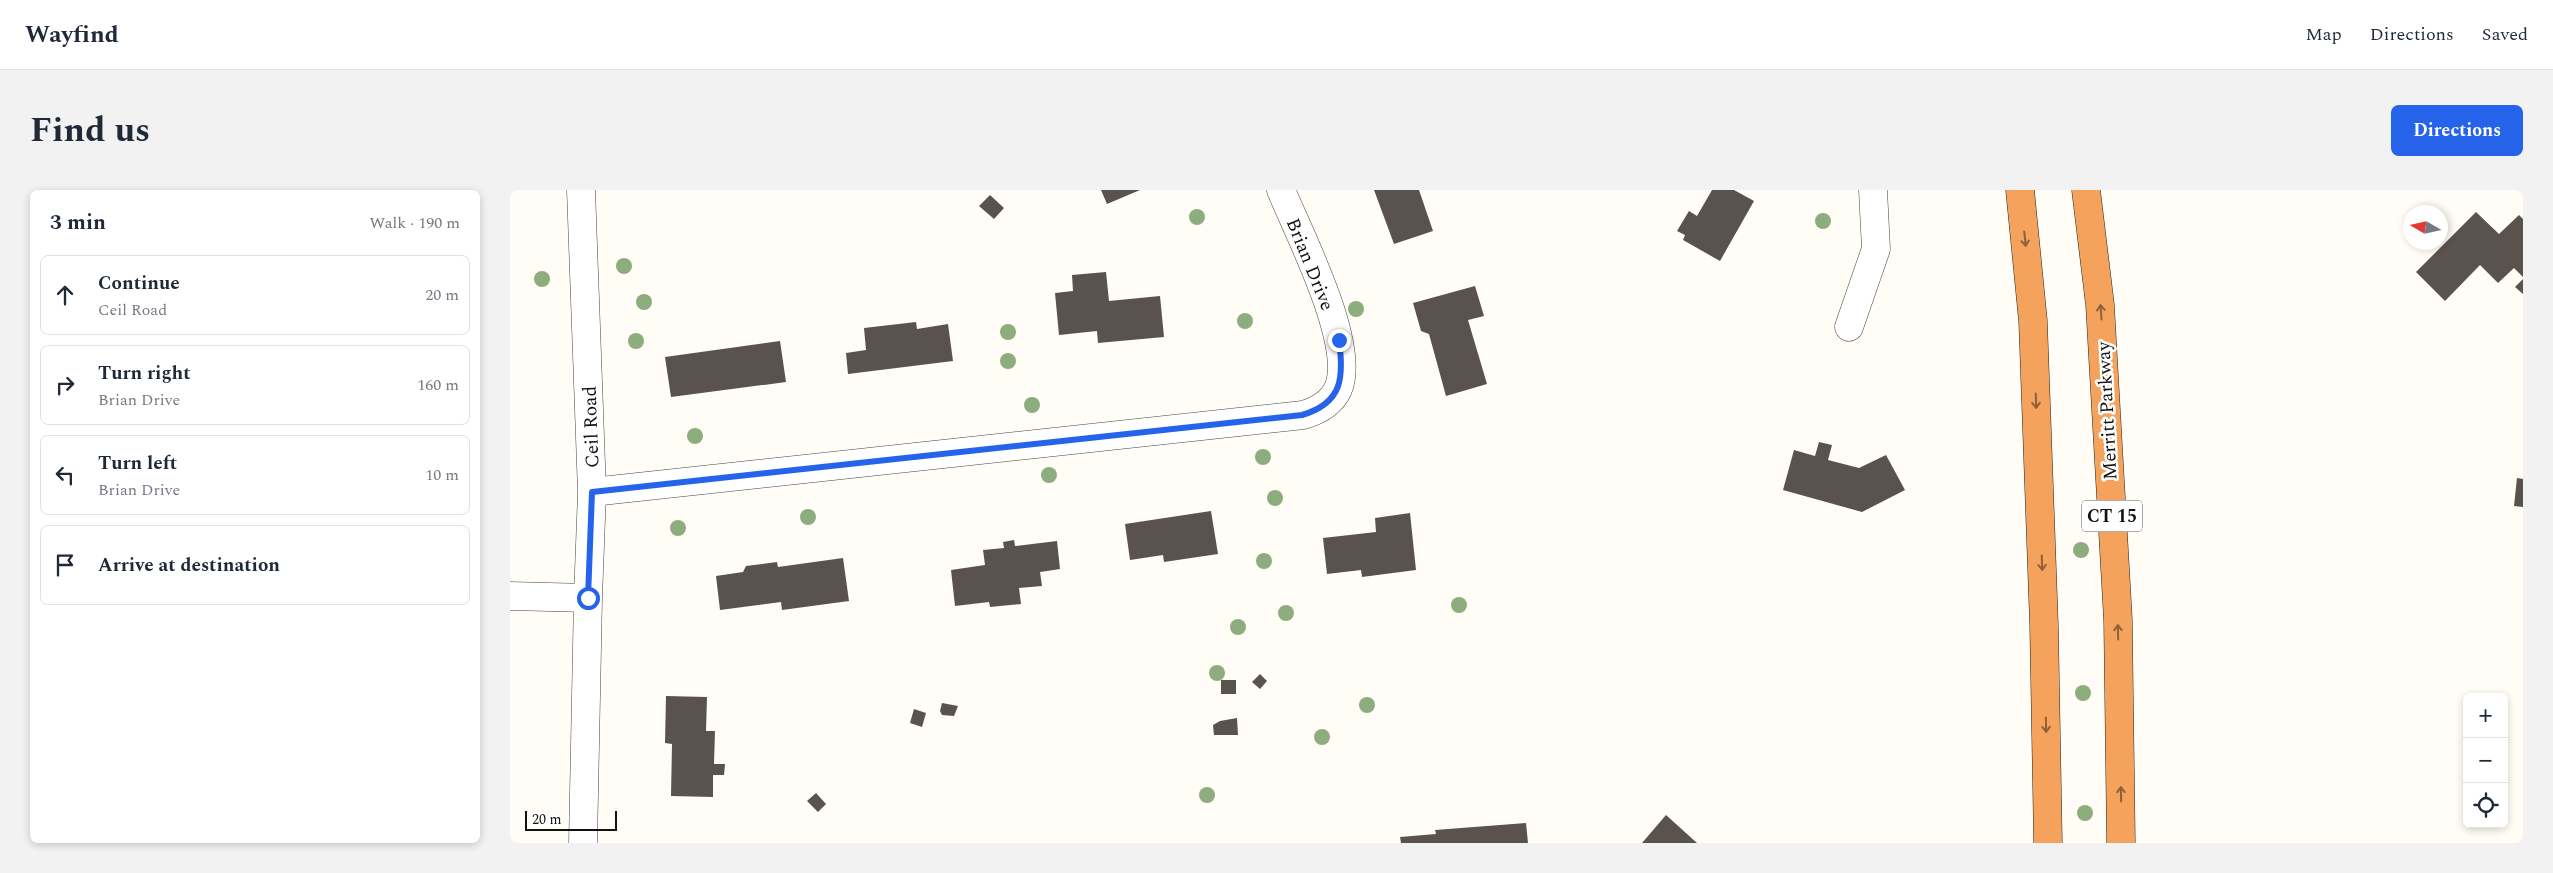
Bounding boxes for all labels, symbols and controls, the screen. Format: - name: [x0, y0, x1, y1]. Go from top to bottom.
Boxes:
- text: Wayfind: [25, 17, 119, 53]
- text: Map: [2306, 21, 2342, 48]
- text: Directions: [2370, 21, 2454, 48]
- text: Saved: [2482, 21, 2528, 48]
- text: Find us: [30, 104, 150, 157]
- button: Directions: [2391, 105, 2523, 156]
- north arrow: [2403, 205, 2448, 250]
- text: 3 min: [50, 207, 106, 239]
- text: Walk · 190 m: [369, 211, 460, 235]
- street label: Brian Drive: [1278, 214, 1341, 315]
- one-way arrow: [2020, 230, 2030, 246]
- text: Continue: [98, 269, 180, 298]
- icon: ahead: [51, 281, 79, 309]
- text: 20 m: [425, 283, 459, 307]
- text: Ceil Road: [98, 298, 167, 322]
- one-way arrow: [2096, 305, 2105, 321]
- route end: [1328, 329, 1351, 352]
- street label: Merritt Parkway: [2089, 340, 2126, 481]
- text: Turn right: [98, 359, 191, 388]
- icon: right: [51, 371, 79, 399]
- text: 160 m: [417, 373, 459, 397]
- street label: Ceil Road: [576, 385, 607, 468]
- text: Brian Drive: [98, 388, 180, 412]
- one-way arrow: [2032, 392, 2041, 408]
- text: Turn left: [98, 449, 177, 478]
- icon: left: [51, 461, 79, 489]
- text: 10 m: [425, 463, 459, 487]
- text: Brian Drive: [98, 478, 180, 502]
- road number: CT 15: [2082, 500, 2142, 532]
- icon: arrive: [51, 551, 79, 579]
- text: Arrive at destination: [98, 551, 280, 580]
- one-way arrow: [2038, 555, 2047, 571]
- route start: [577, 587, 600, 610]
- one-way arrow: [2113, 624, 2123, 640]
- map controls: [2463, 693, 2508, 828]
- button: +: [2463, 693, 2508, 738]
- one-way arrow: [2041, 717, 2051, 733]
- button: −: [2463, 738, 2508, 783]
- button: locate: [2463, 783, 2508, 828]
- one-way arrow: [2116, 787, 2126, 803]
- scale bar: [525, 808, 618, 831]
- text: 20 m: [532, 809, 562, 830]

